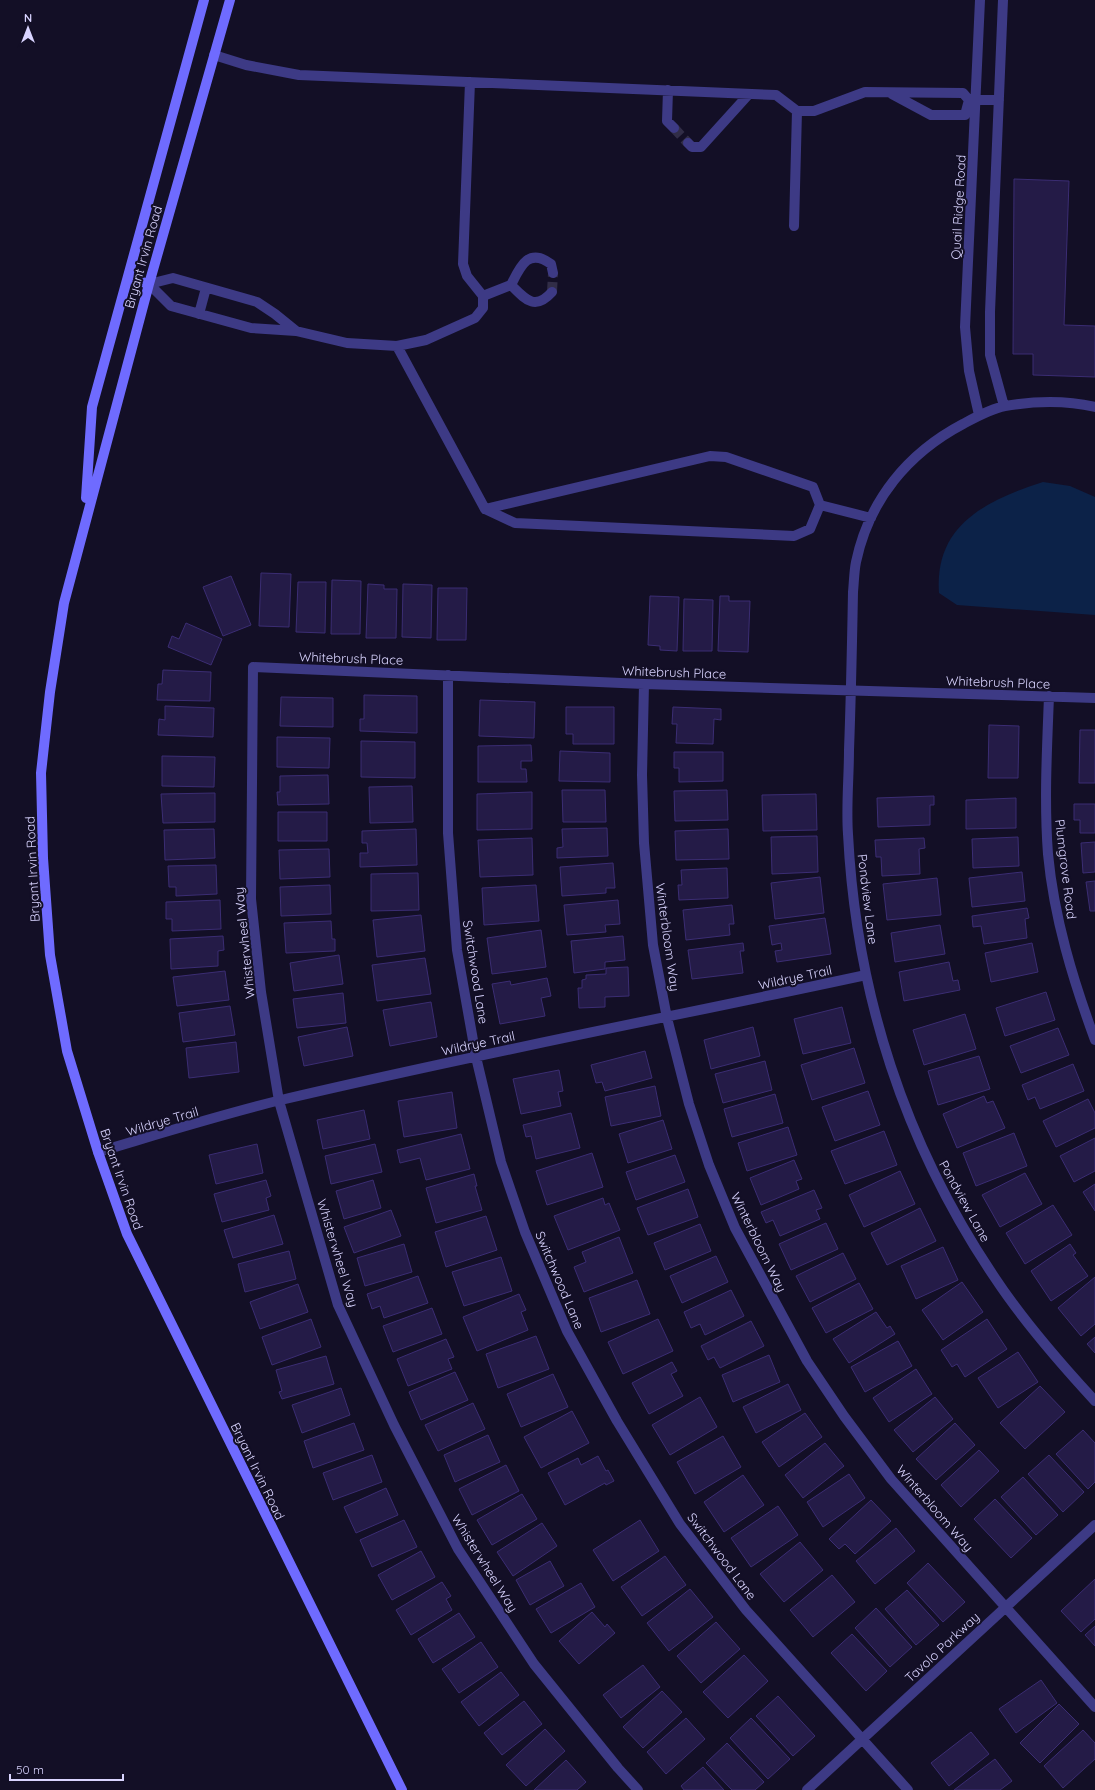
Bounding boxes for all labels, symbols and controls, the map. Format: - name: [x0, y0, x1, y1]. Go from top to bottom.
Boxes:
- north arrow: [8, 8, 48, 48]
- text: N: [24, 11, 32, 25]
- street label: Quail Ridge Road: [947, 154, 969, 260]
- street label: Bryant Irvin Road: [121, 204, 165, 310]
- street label: Whitebrush Place: [299, 648, 403, 668]
- street label: Whitebrush Place: [622, 662, 726, 682]
- street label: Whitebrush Place: [946, 672, 1050, 692]
- street label: Bryant Irvin Road: [21, 816, 43, 922]
- street label: Plumgrove Road: [1052, 818, 1080, 920]
- street label: Pondview Lane: [855, 853, 881, 945]
- street label: Winterbloom Way: [652, 882, 684, 992]
- street label: Whisterwheel Way: [230, 886, 258, 1000]
- street label: Switchwood Lane: [460, 919, 492, 1025]
- street label: Wildrye Trail: [757, 961, 833, 993]
- street label: Wildrye Trail: [440, 1027, 516, 1059]
- street label: Wildrye Trail: [124, 1103, 200, 1139]
- street label: Bryant Irvin Road: [97, 1126, 147, 1232]
- street label: Pondview Lane: [936, 1157, 994, 1245]
- street label: Winterbloom Way: [728, 1189, 790, 1295]
- street label: Whisterwheel Way: [314, 1197, 362, 1309]
- street label: Switchwood Lane: [532, 1229, 588, 1331]
- street label: Bryant Irvin Road: [228, 1420, 288, 1522]
- street label: Winterbloom Way: [893, 1462, 977, 1554]
- street label: Switchwood Lane: [684, 1509, 760, 1603]
- street label: Whisterwheel Way: [448, 1511, 522, 1615]
- street label: Tavolo Parkway: [902, 1608, 982, 1686]
- scale bar: [10, 1756, 123, 1782]
- text: 50 m: [16, 1762, 44, 1777]

